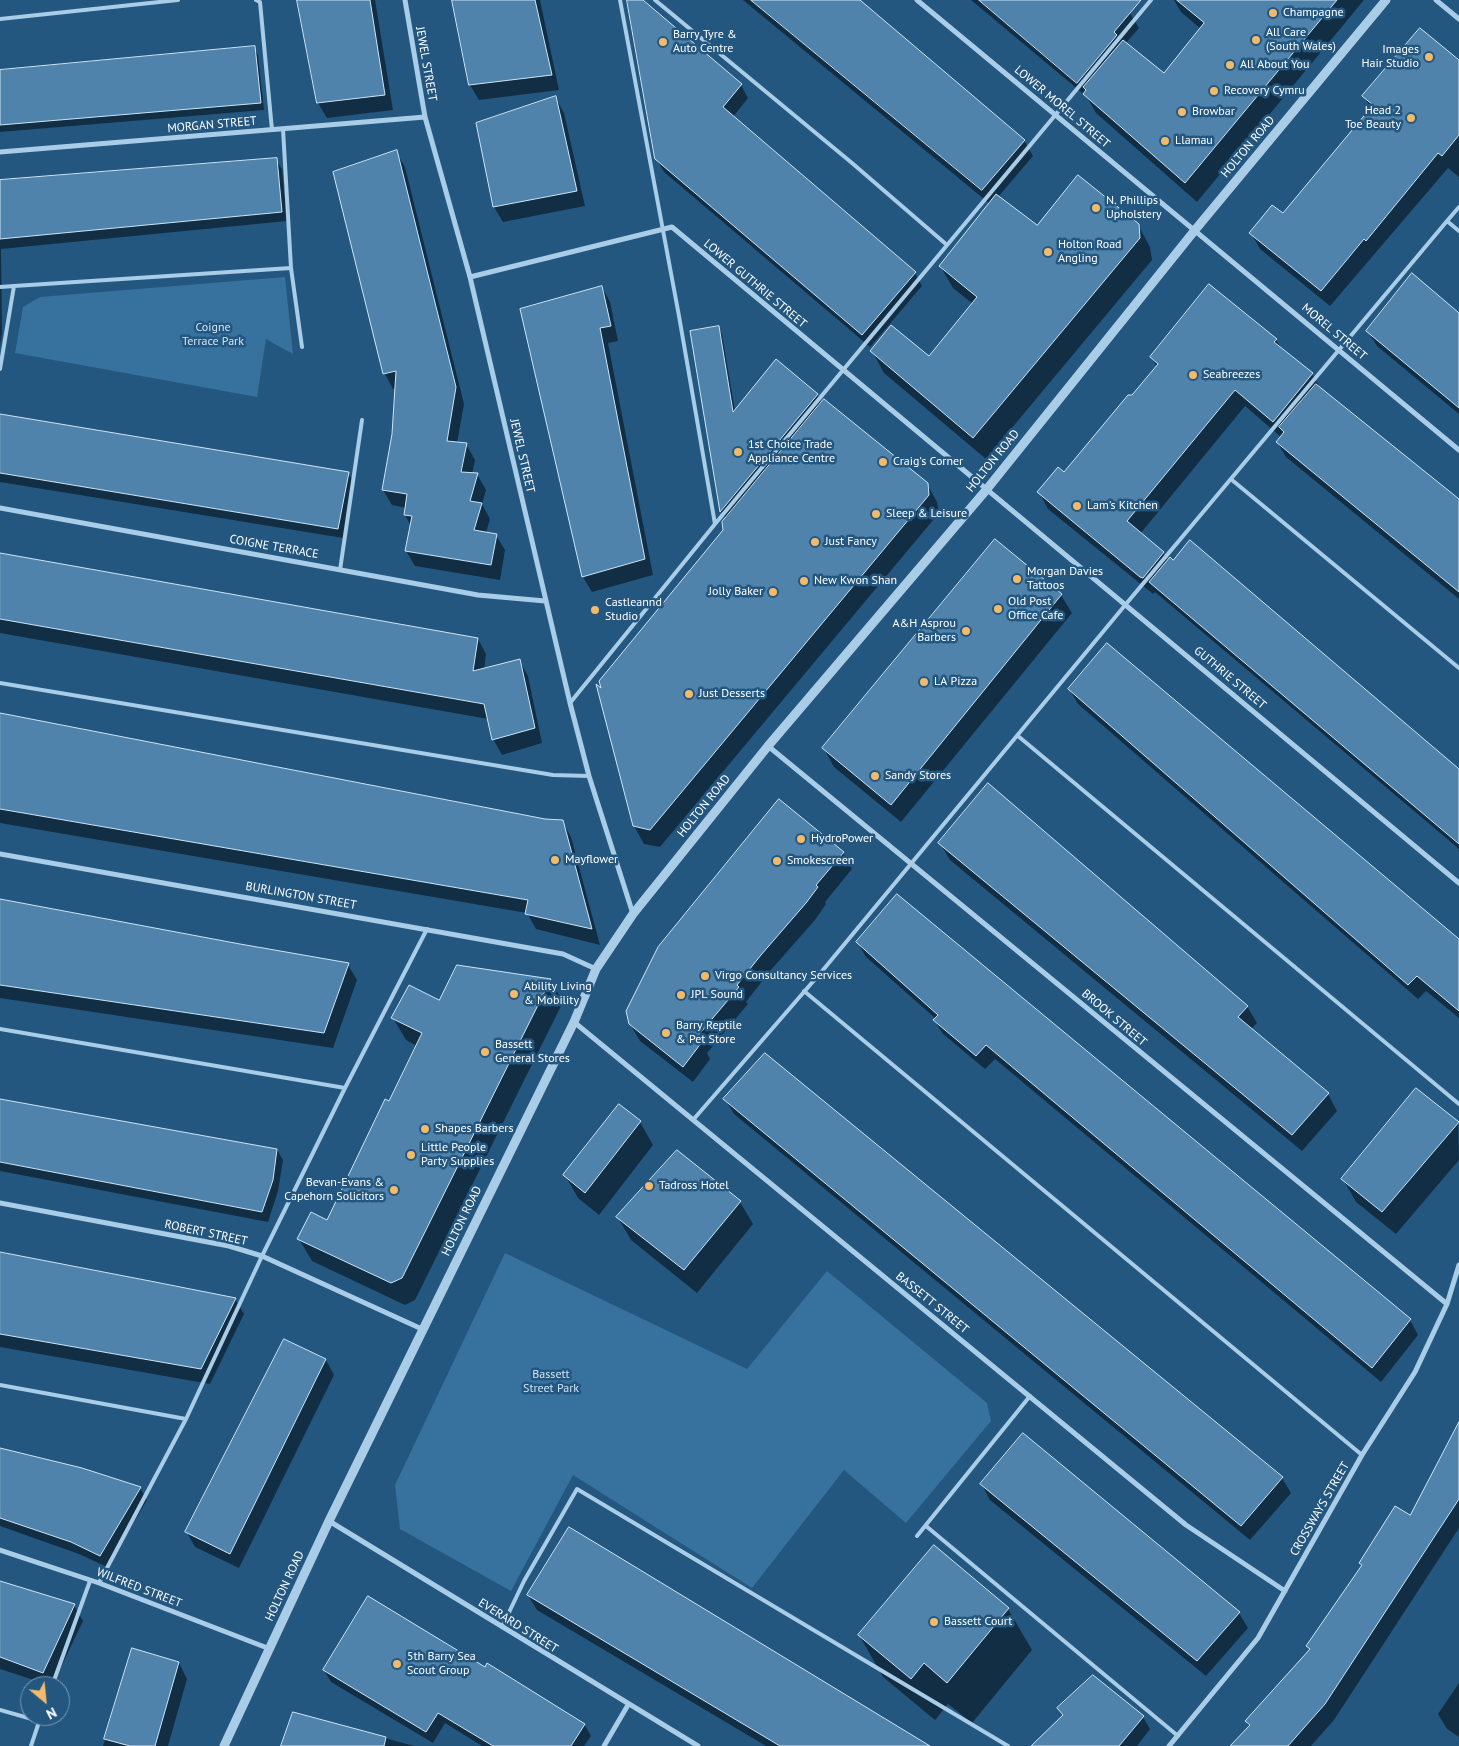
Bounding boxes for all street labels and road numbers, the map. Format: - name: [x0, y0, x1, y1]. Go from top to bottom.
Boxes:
- street label: JEWEL STREET: [412, 26, 440, 102]
- street label: LOWER MOREL STREET: [1011, 63, 1113, 151]
- street label: HOLTON ROAD: [1218, 113, 1278, 181]
- street label: MORGAN STREET: [167, 114, 257, 136]
- street label: LOWER GUTHRIE STREET: [701, 237, 809, 331]
- street label: MOREL STREET: [1299, 301, 1369, 363]
- street label: JEWEL STREET: [507, 418, 537, 494]
- street label: HOLTON ROAD: [963, 427, 1023, 495]
- street label: COIGNE TERRACE: [228, 532, 320, 562]
- street label: GUTHRIE STREET: [1191, 644, 1269, 712]
- street label: HOLTON ROAD: [674, 772, 734, 840]
- street label: BURLINGTON STREET: [244, 879, 358, 913]
- street label: BROOK STREET: [1079, 987, 1149, 1049]
- street label: HOLTON ROAD: [439, 1184, 485, 1258]
- street label: ROBERT STREET: [163, 1217, 249, 1249]
- street label: BASSETT STREET: [893, 1269, 971, 1337]
- street label: CROSSWAYS STREET: [1287, 1459, 1353, 1559]
- street label: HOLTON ROAD: [262, 1549, 308, 1623]
- street label: WILFRED STREET: [94, 1565, 184, 1611]
- street label: EVERARD STREET: [475, 1596, 561, 1656]

